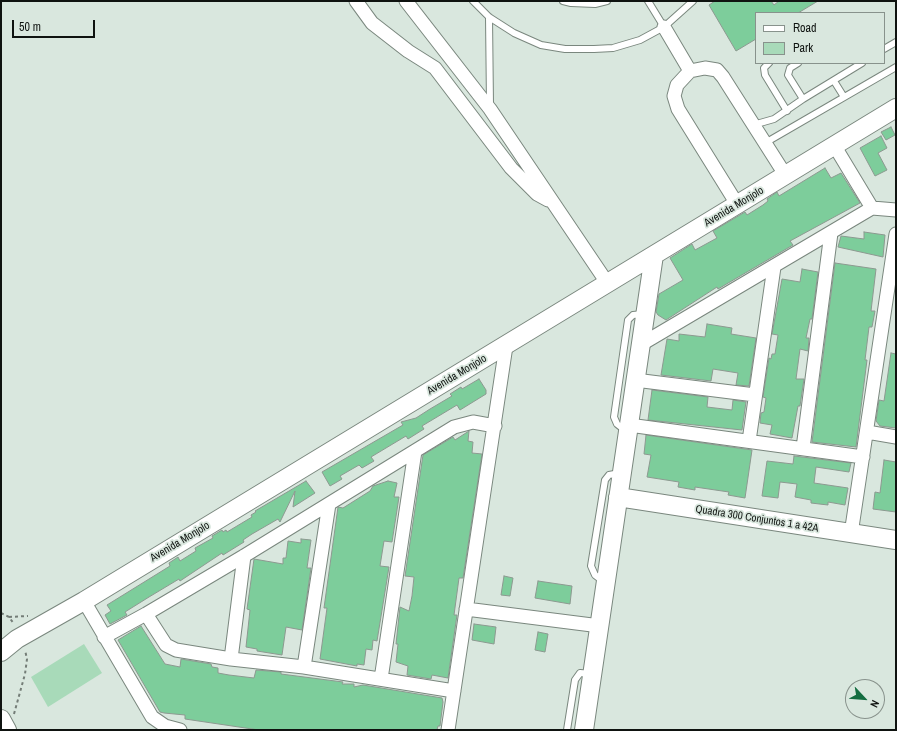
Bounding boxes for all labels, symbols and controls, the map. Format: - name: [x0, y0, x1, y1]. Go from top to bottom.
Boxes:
- scale bar: [14, 12, 97, 38]
- legend: [755, 12, 885, 64]
- text: 50 m: [19, 19, 41, 35]
- text: Road: [793, 20, 817, 36]
- text: Park: [793, 40, 813, 56]
- street label: Avenida Monjolo: [702, 184, 766, 230]
- street label: Avenida Monjolo: [425, 352, 489, 398]
- street label: Quadra 300 Conjuntos 1 a 42A: [695, 503, 819, 535]
- street label: Avenida Monjolo: [148, 519, 212, 565]
- north arrow: [845, 679, 885, 719]
- text: N: [867, 698, 883, 710]

